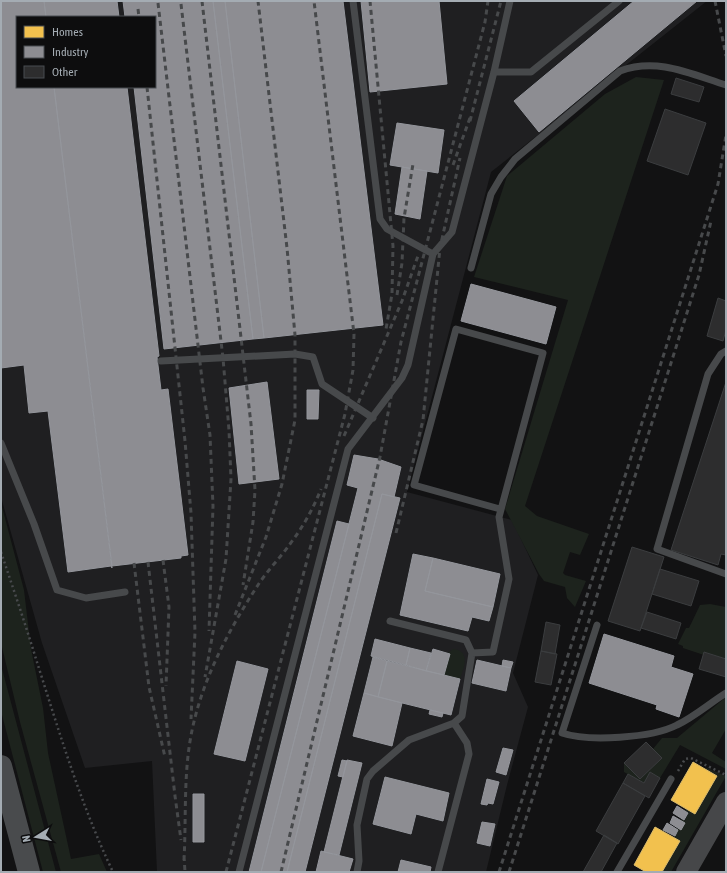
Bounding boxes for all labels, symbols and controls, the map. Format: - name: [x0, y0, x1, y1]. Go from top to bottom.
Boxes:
- legend: [16, 16, 156, 88]
- text: Homes: [52, 25, 83, 39]
- text: Industry: [52, 45, 89, 59]
- text: Other: [52, 65, 78, 79]
- north arrow: [16, 817, 56, 857]
- text: N: [20, 835, 33, 843]

